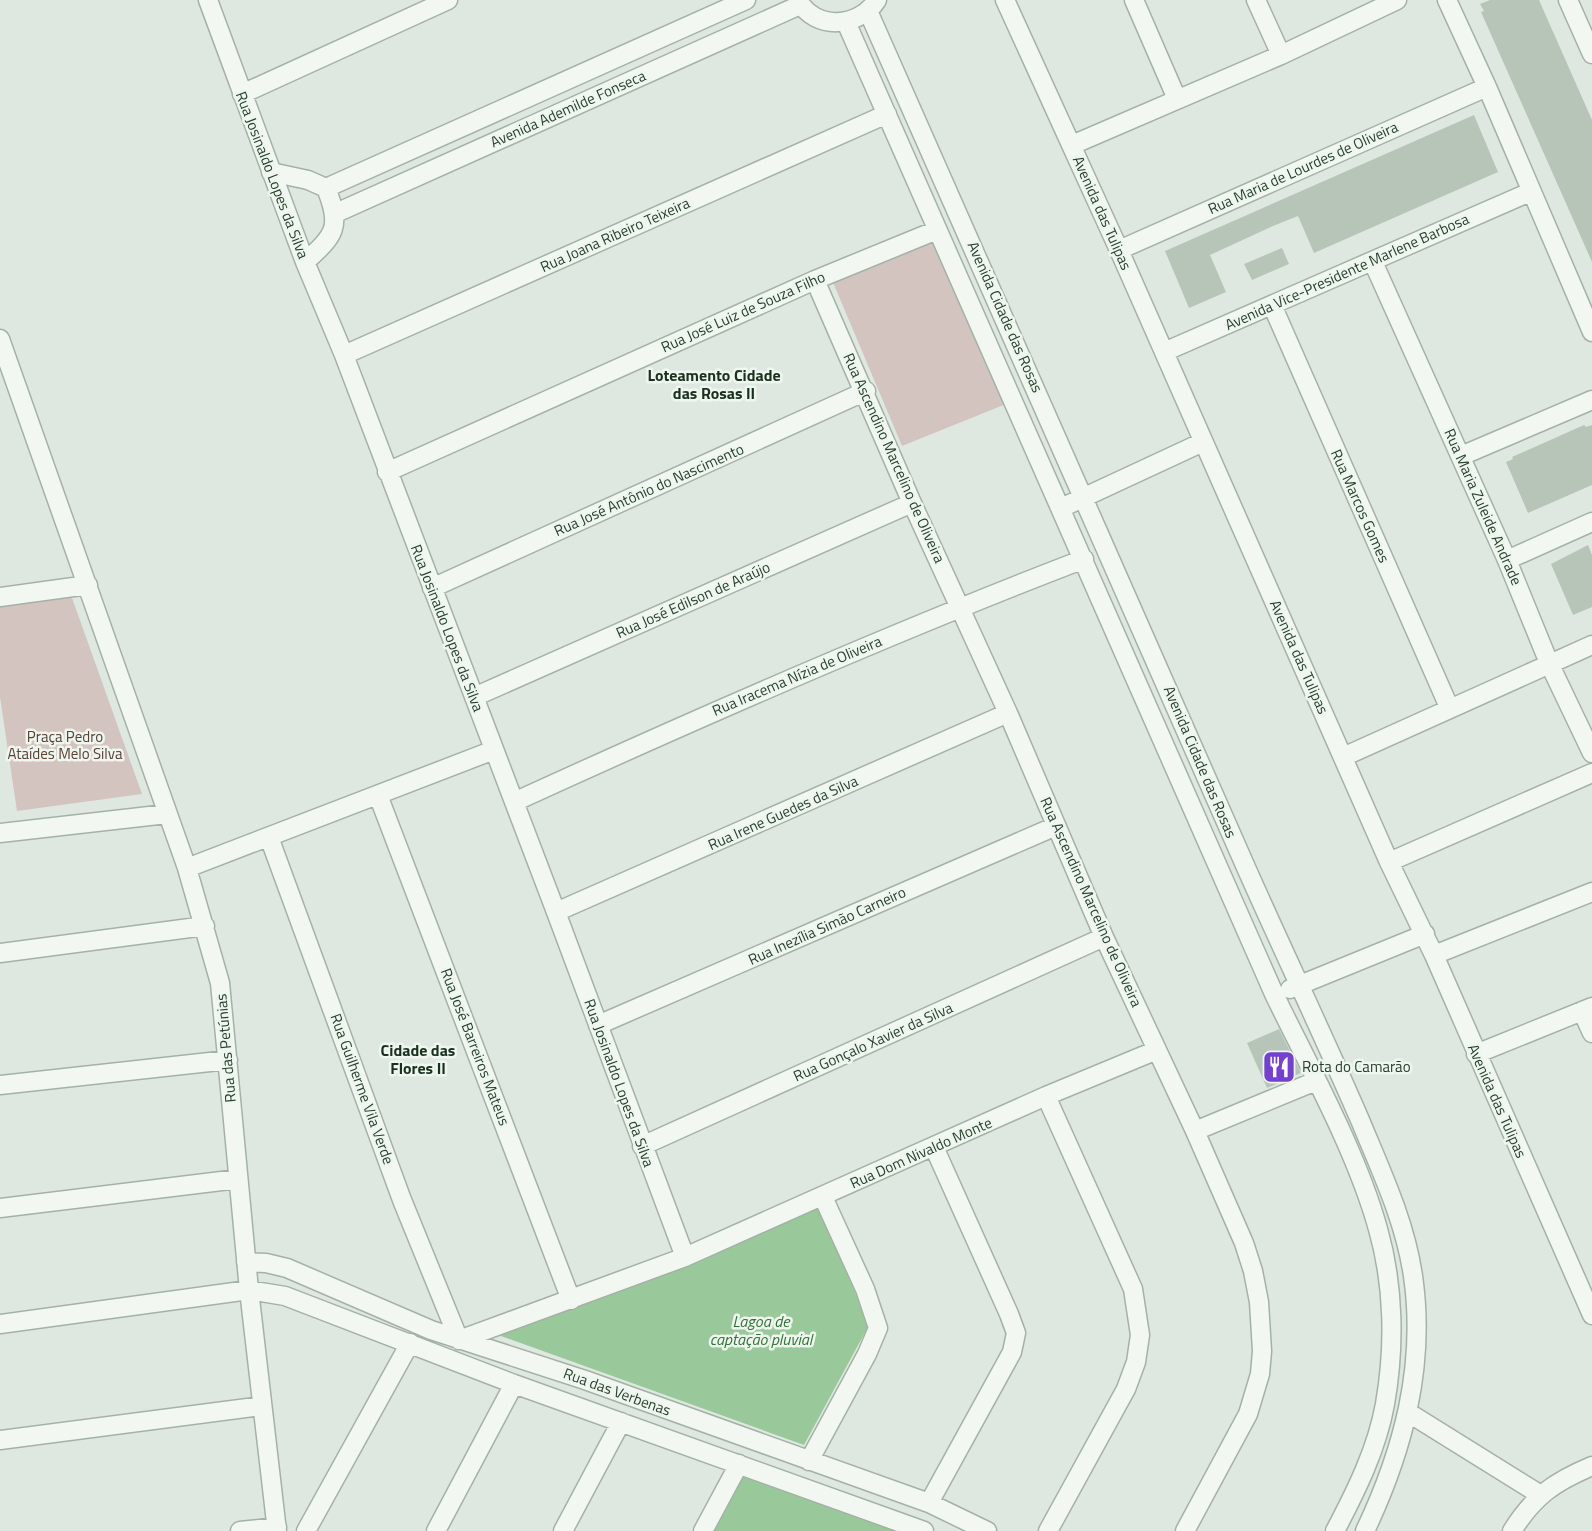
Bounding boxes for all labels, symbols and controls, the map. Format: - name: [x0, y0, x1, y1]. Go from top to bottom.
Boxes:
- street label: Avenida Ademilde Fonseca: [486, 64, 650, 153]
- street label: Rua Josinaldo Lopes da Silva: [230, 88, 315, 262]
- street label: Rua Maria de Lourdes de Oliveira: [1204, 115, 1402, 220]
- street label: Avenida das Tulipas: [1067, 152, 1138, 274]
- street label: Rua Joana Ribeiro Teixeira: [536, 191, 694, 278]
- street label: Avenida Vice-Presidente Marlene Barbosa: [1221, 207, 1473, 336]
- street label: Avenida Cidade das Rosas: [962, 238, 1049, 396]
- street label: Rua José Luiz de Souza Filho: [657, 265, 829, 358]
- street label: Rua Ascendino Marcelino de Oliveira: [838, 349, 951, 567]
- district label: Loteamento Cidade das Rosas II: [647, 363, 781, 405]
- street label: Rua Maria Zuleide Andrade: [1438, 425, 1528, 589]
- street label: Rua José Antônio do Nascimento: [550, 437, 747, 542]
- street label: Rua Marcos Gomes: [1325, 445, 1396, 566]
- street label: Rua Josinaldo Lopes da Silva: [405, 541, 490, 715]
- street label: Rua José Edilson de Araújo: [612, 555, 774, 644]
- street label: Avenida das Tulipas: [1264, 596, 1335, 718]
- street label: Rua Iracema Nízia de Oliveira: [708, 629, 886, 722]
- street label: Avenida Cidade das Rosas: [1158, 682, 1243, 841]
- park label: Praça Pedro Ataídes Melo Silva: [8, 725, 123, 765]
- street label: Rua Irene Guedes da Silva: [704, 769, 862, 856]
- street label: Rua Ascendino Marcelino de Oliveira: [1035, 793, 1148, 1011]
- street label: Rua Inezília Simão Carneiro: [744, 880, 909, 971]
- street label: Rua José Barreiros Mateus: [435, 965, 516, 1129]
- street label: Rua das Petúnias: [209, 993, 242, 1103]
- street label: Rua Josinaldo Lopes da Silva: [578, 995, 661, 1171]
- street label: Rua Gonçalo Xavier da Silva: [789, 996, 957, 1087]
- street label: Rua Guilherme Vila Verde: [325, 1010, 400, 1167]
- district label: Cidade das Flores II: [381, 1038, 455, 1080]
- street label: Avenida das Tulipas: [1462, 1040, 1533, 1162]
- restaurant icon: Rota do Camarão: [1261, 1049, 1297, 1085]
- place label: Rota do Camarão: [1302, 1055, 1411, 1078]
- street label: Rua Dom Nivaldo Monte: [846, 1111, 996, 1194]
- water label: Lagoa de captação pluvial: [710, 1309, 814, 1351]
- street label: Rua das Verbenas: [560, 1361, 674, 1422]

